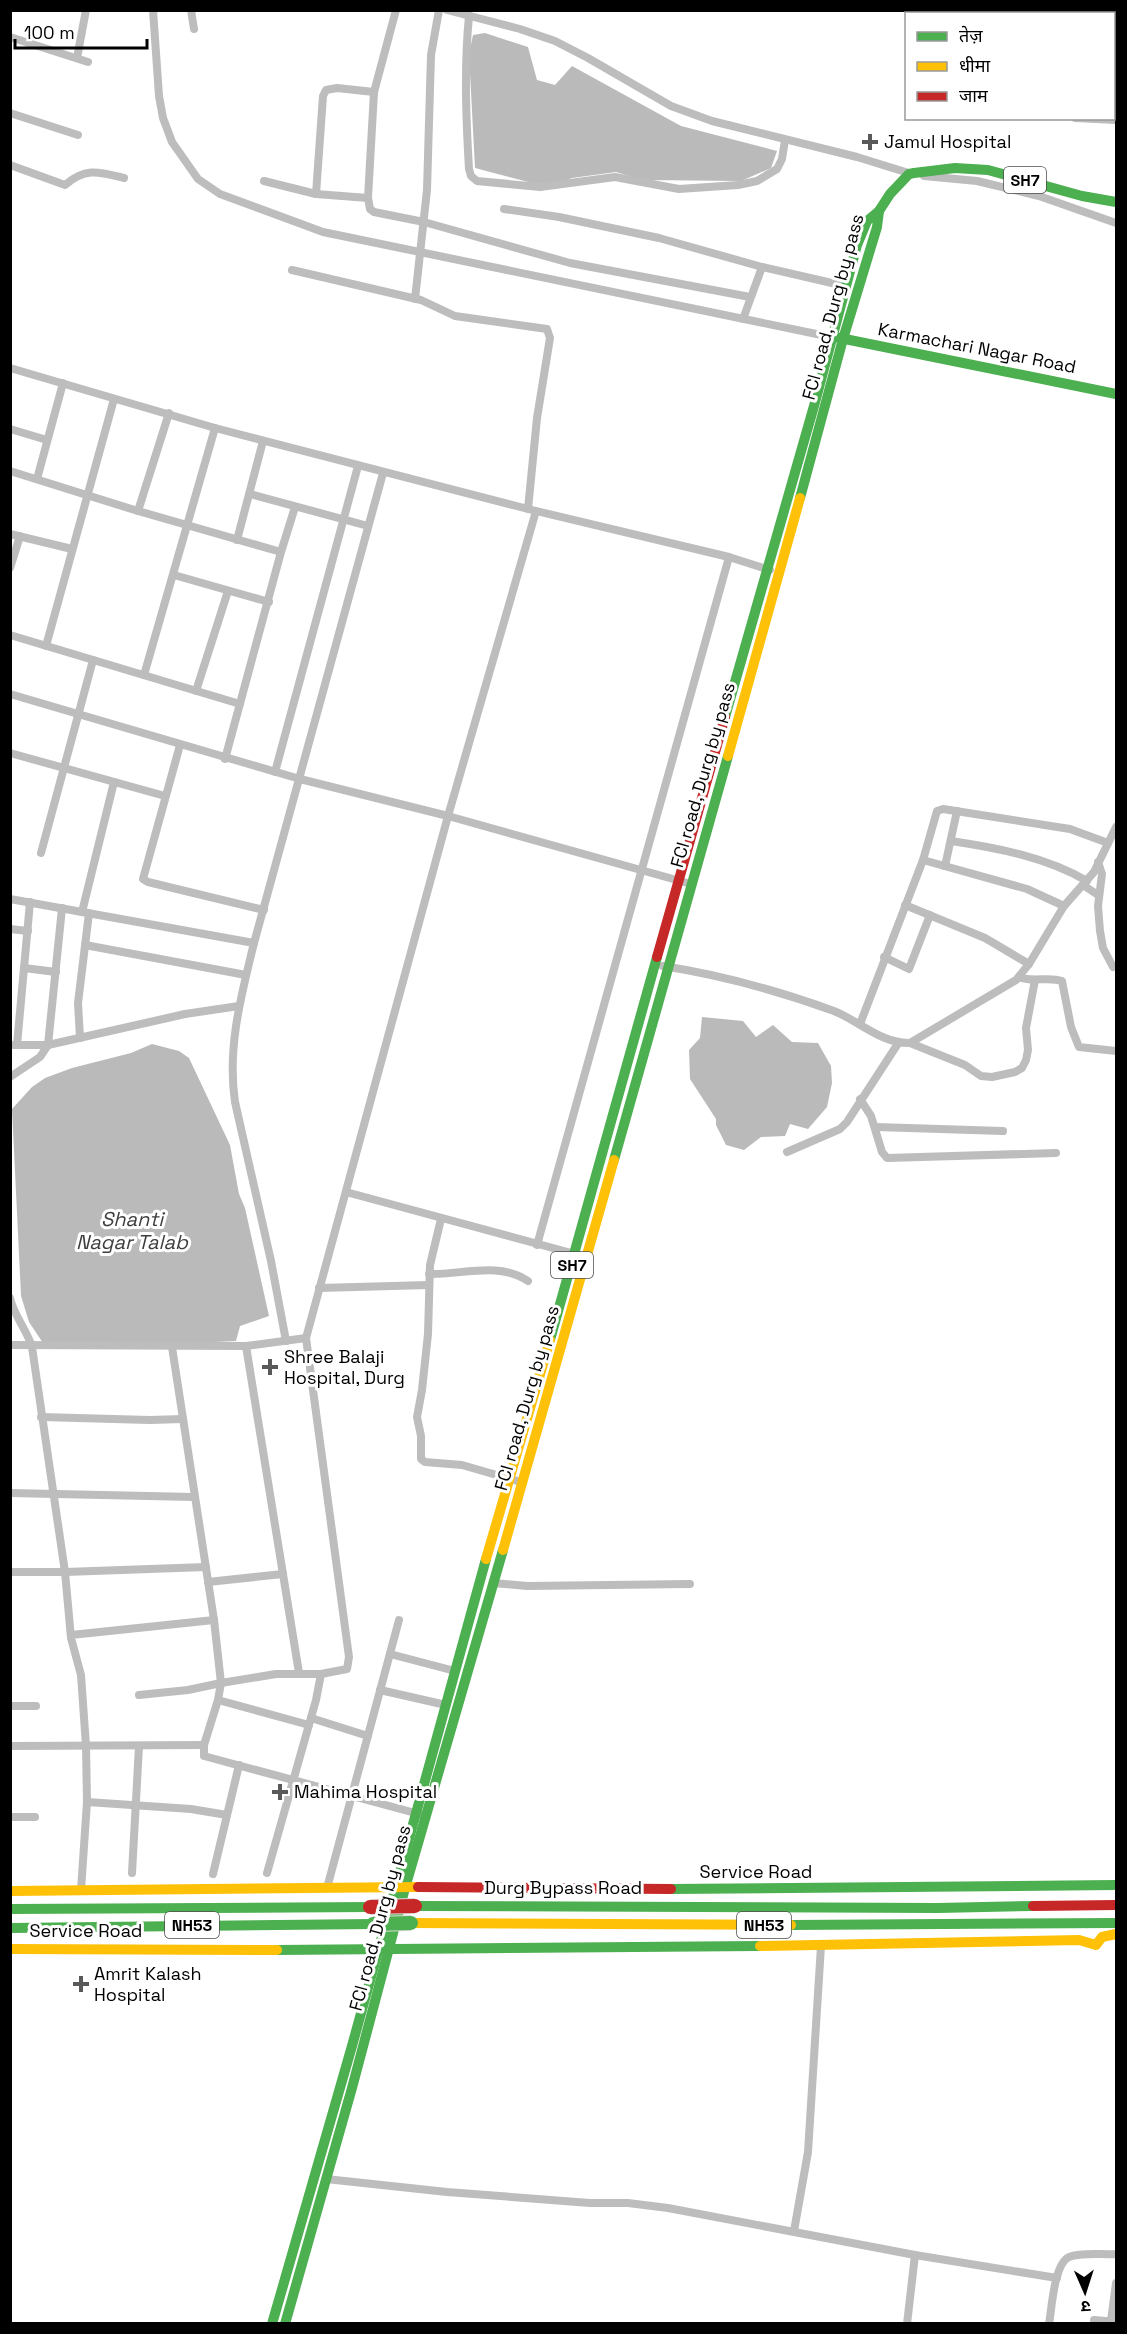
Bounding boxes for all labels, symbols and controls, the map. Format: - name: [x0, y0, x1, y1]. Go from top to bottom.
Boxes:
- scale bar: [15, 12, 147, 50]
- legend: [905, 12, 1115, 120]
- text: 100 m: [24, 21, 75, 44]
- text: तेज़: [959, 24, 983, 47]
- text: धीमा: [959, 54, 990, 77]
- text: जाम: [959, 84, 989, 107]
- place label: Jamul Hospital: [884, 130, 1011, 153]
- marker: Jamul Hospital: [861, 133, 879, 151]
- road number: SH7: [1004, 167, 1046, 193]
- street label: FCI road, Durg by pass: [797, 211, 868, 402]
- street label: Karmachari Nagar Road: [876, 317, 1078, 378]
- street label: FCI road, Durg by pass: [665, 680, 740, 870]
- water label: Shanti Nagar Talab: [76, 1206, 189, 1255]
- road number: SH7: [551, 1252, 593, 1278]
- street label: FCI road, Durg by pass: [489, 1303, 564, 1493]
- place label: Shree Balaji Hospital, Durg: [284, 1345, 405, 1389]
- marker: Shree Balaji Hospital, Durg: [261, 1358, 279, 1376]
- place label: Mahima Hospital: [294, 1780, 437, 1803]
- marker: Mahima Hospital: [271, 1783, 289, 1801]
- street label: FCI road, Durg by pass: [344, 1822, 415, 2013]
- street label: Service Road: [700, 1860, 812, 1883]
- street label: Durg Bypass Road: [484, 1876, 642, 1899]
- road number: NH53: [165, 1912, 219, 1938]
- road number: NH53: [737, 1912, 791, 1938]
- street label: Service Road: [30, 1919, 142, 1942]
- place label: Amrit Kalash Hospital: [94, 1962, 201, 2006]
- marker: Amrit Kalash Hospital: [72, 1975, 90, 1993]
- north arrow: [1055, 2262, 1115, 2322]
- text: उ: [1080, 2296, 1091, 2317]

